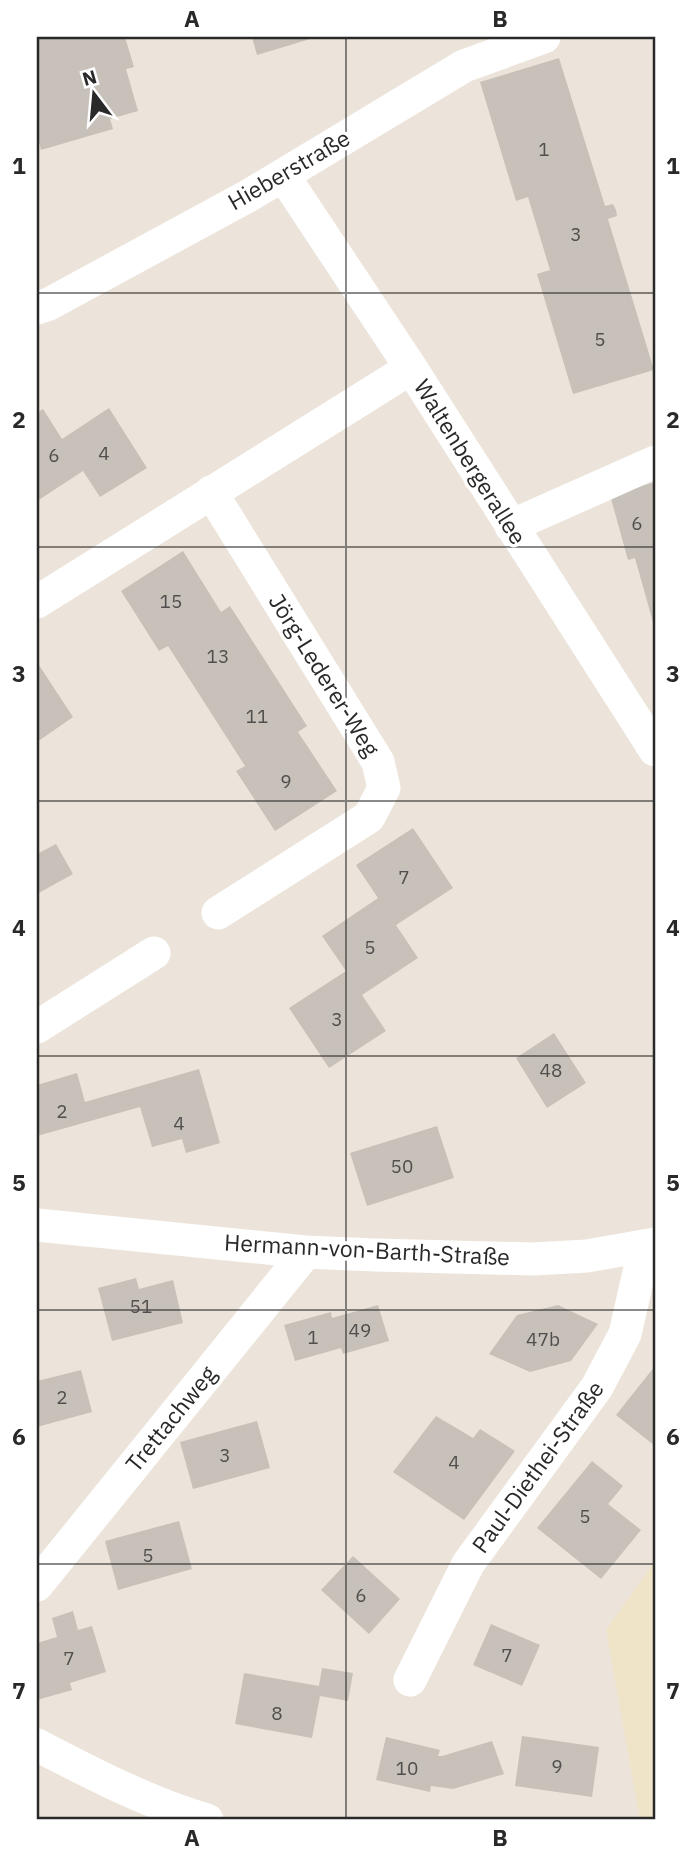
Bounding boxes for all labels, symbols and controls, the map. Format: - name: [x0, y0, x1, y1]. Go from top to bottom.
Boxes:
- text: A: [184, 3, 200, 33]
- text: B: [492, 3, 508, 33]
- north arrow: [60, 60, 130, 130]
- text: N: [79, 64, 99, 91]
- street label: Hieberstraße: [222, 122, 355, 216]
- house number: 1: [538, 137, 550, 161]
- text: 1: [12, 150, 26, 180]
- text: 1: [666, 150, 680, 180]
- house number: 3: [570, 222, 582, 246]
- house number: 5: [594, 327, 606, 351]
- street label: Waltenbergerallee: [408, 373, 534, 550]
- text: 2: [12, 404, 26, 434]
- text: 2: [666, 404, 680, 434]
- house number: 4: [98, 441, 110, 465]
- house number: 6: [48, 443, 60, 467]
- house number: 6: [631, 511, 643, 535]
- street label: Jörg-Lederer-Weg: [263, 587, 387, 762]
- house number: 15: [160, 589, 182, 613]
- house number: 13: [207, 644, 229, 668]
- text: 3: [12, 658, 26, 688]
- text: 3: [666, 658, 680, 688]
- house number: 11: [246, 704, 268, 728]
- house number: 9: [280, 769, 292, 793]
- house number: 7: [398, 865, 410, 889]
- text: 4: [12, 912, 26, 942]
- text: 4: [666, 912, 680, 942]
- house number: 5: [364, 935, 376, 959]
- house number: 3: [331, 1007, 343, 1031]
- house number: 48: [540, 1058, 562, 1082]
- house number: 2: [56, 1099, 68, 1123]
- house number: 4: [173, 1111, 185, 1135]
- house number: 50: [391, 1154, 413, 1178]
- text: 5: [12, 1167, 26, 1197]
- text: 5: [666, 1167, 680, 1197]
- street label: Hermann-von-Barth-Straße: [223, 1227, 511, 1271]
- house number: 51: [130, 1294, 152, 1318]
- house number: 49: [349, 1318, 371, 1342]
- house number: 1: [307, 1325, 319, 1349]
- house number: 47b: [526, 1327, 560, 1351]
- street label: Trettachweg: [118, 1359, 222, 1478]
- street label: Paul-Diethei-Straße: [465, 1374, 610, 1558]
- house number: 2: [56, 1385, 68, 1409]
- text: 6: [12, 1421, 26, 1451]
- text: 6: [666, 1421, 680, 1451]
- house number: 3: [219, 1443, 231, 1467]
- house number: 4: [448, 1450, 460, 1474]
- house number: 5: [579, 1504, 591, 1528]
- house number: 5: [142, 1543, 154, 1567]
- house number: 6: [355, 1583, 367, 1607]
- house number: 7: [501, 1643, 513, 1667]
- house number: 7: [63, 1646, 75, 1670]
- text: 7: [12, 1675, 26, 1705]
- text: 7: [666, 1675, 680, 1705]
- house number: 8: [271, 1701, 283, 1725]
- house number: 9: [551, 1754, 563, 1778]
- house number: 10: [396, 1756, 418, 1780]
- text: A: [184, 1822, 200, 1852]
- text: B: [492, 1822, 508, 1852]

